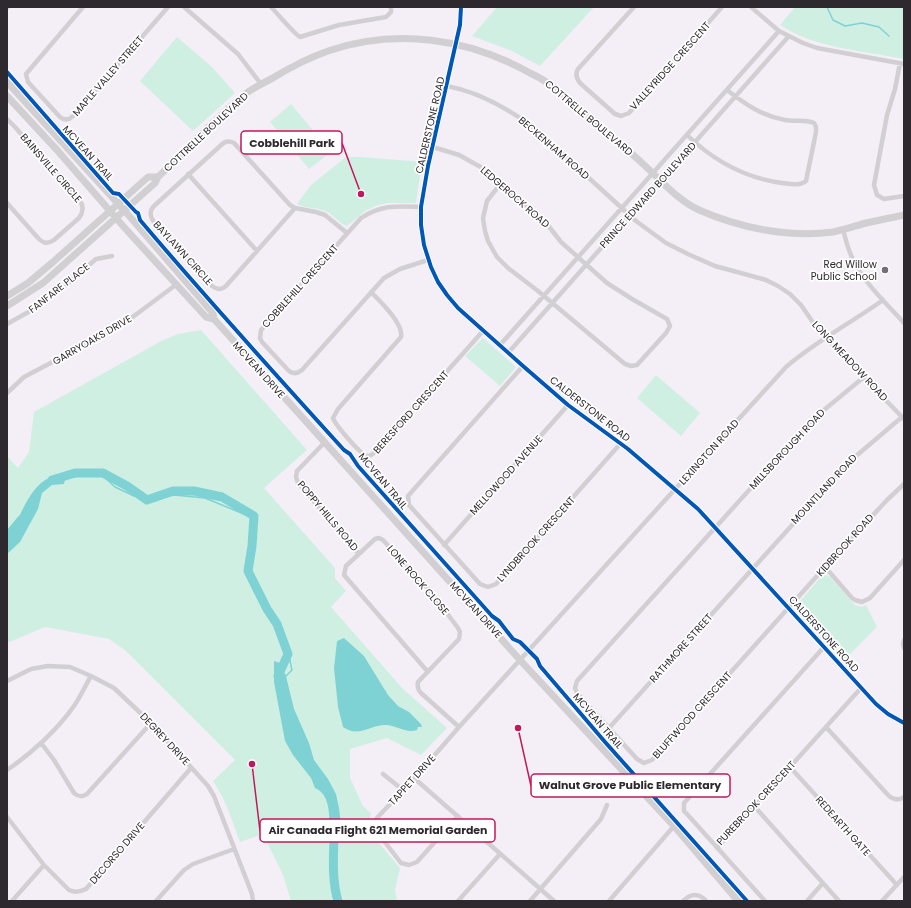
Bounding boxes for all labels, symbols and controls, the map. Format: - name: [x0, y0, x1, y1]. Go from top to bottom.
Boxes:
- street label: VALLEYRIDGE CRESCENT: [626, 18, 714, 114]
- street label: MAPLE VALLEY STREET: [69, 32, 148, 119]
- street label: CALDERSTONE ROAD: [412, 75, 448, 175]
- street label: COTTRELLE BOULEVARD: [542, 77, 636, 159]
- street label: COTTRELLE BOULEVARD: [160, 89, 252, 175]
- street label: BECKENHAM ROAD: [515, 113, 593, 183]
- street label: MCVEAN TRAIL: [59, 122, 117, 184]
- street label: BAINSVILLE CIRCLE: [17, 130, 85, 206]
- callout: Cobblehill Park: [241, 131, 342, 154]
- text: Cobblehill Park: [249, 135, 335, 151]
- street label: PRINCE EDWARD BOULEVARD: [596, 139, 700, 251]
- street label: LEDGEROCK ROAD: [477, 163, 553, 231]
- street label: BAYLAWN CIRCLE: [150, 217, 216, 289]
- street label: COBBLEHILL CRESCENT: [258, 240, 342, 331]
- place label: Red Willow Public School: [811, 257, 878, 284]
- street label: FANFARE PLACE: [25, 259, 93, 317]
- marker: Red Willow Public School: [880, 265, 890, 275]
- street label: GARRYOAKS DRIVE: [50, 311, 134, 369]
- street label: LONG MEADOW ROAD: [809, 317, 891, 405]
- street label: MCVEAN DRIVE: [229, 338, 289, 402]
- street label: BERESFORD CRESCENT: [370, 367, 453, 457]
- street label: CALDERSTONE ROAD: [546, 373, 634, 445]
- street label: MILLSBOROUGH ROAD: [746, 405, 828, 493]
- street label: LEXINGTON ROAD: [675, 416, 743, 488]
- street label: MELLOWOOD AVENUE: [466, 432, 546, 518]
- street label: MCVEAN TRAIL: [355, 449, 412, 513]
- street label: MOUNTLAND ROAD: [787, 451, 861, 527]
- street label: POPPY HILLS ROAD: [294, 477, 362, 555]
- street label: LYNDBROOK CRESCENT: [493, 492, 579, 585]
- street label: KIDBROOK ROAD: [813, 510, 877, 580]
- street label: LONE ROCK CLOSE: [383, 542, 453, 618]
- street label: MCVEAN DRIVE: [446, 578, 506, 642]
- street label: CALDERSTONE ROAD: [785, 592, 863, 676]
- street label: RATHMORE STREET: [646, 610, 717, 686]
- street label: BLUFFWOOD CRESCENT: [649, 668, 736, 762]
- street label: MCVEAN TRAIL: [569, 690, 627, 753]
- street label: DEGREY DRIVE: [137, 709, 193, 769]
- street label: TAPPET DRIVE: [385, 751, 439, 809]
- street label: PUREBROOK CRESCENT: [713, 757, 800, 848]
- callout: Walnut Grove Public Elementary: [531, 774, 730, 797]
- text: Walnut Grove Public Elementary: [539, 777, 721, 793]
- street label: REDEARTH GATE: [812, 793, 874, 859]
- street label: DECORSO DRIVE: [86, 819, 148, 887]
- callout: Air Canada Flight 621 Memorial Garden: [260, 819, 495, 842]
- text: Air Canada Flight 621 Memorial Garden: [268, 822, 488, 838]

